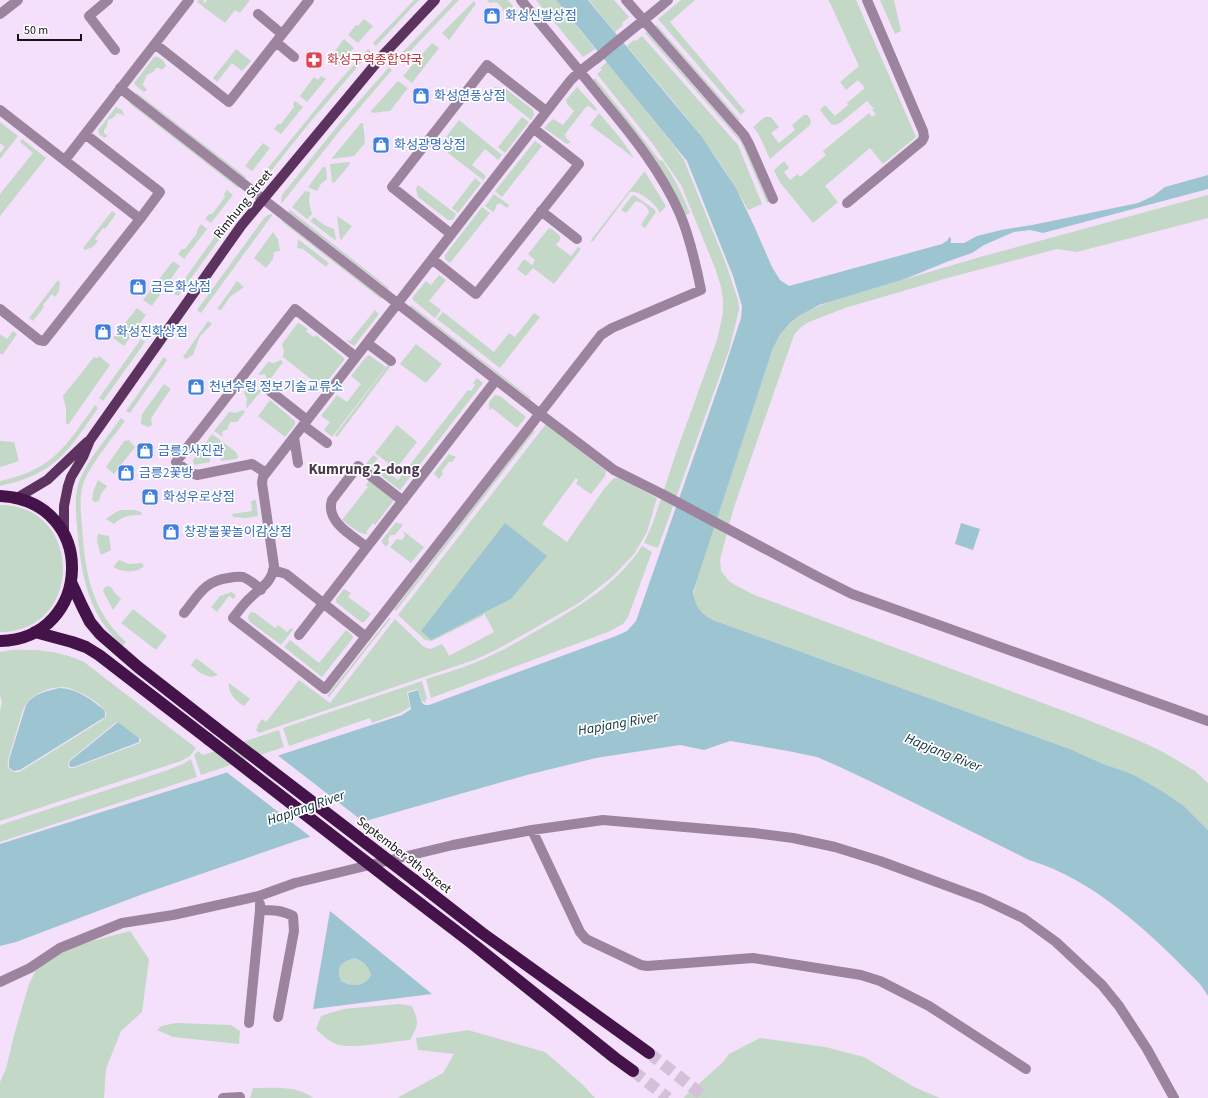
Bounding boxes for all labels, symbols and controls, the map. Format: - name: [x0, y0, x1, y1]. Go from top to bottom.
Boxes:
- shop icon: 화성신발상점: [482, 6, 502, 26]
- place label: 화성신발상점: [505, 7, 577, 25]
- scale bar: [18, 16, 81, 42]
- text: 50 m: [24, 22, 48, 39]
- pharmacy icon: 화성구역종합약국: [304, 50, 324, 70]
- place label: 화성구역종합약국: [327, 51, 423, 69]
- shop icon: 화성연풍상점: [411, 86, 431, 106]
- place label: 화성연풍상점: [434, 87, 506, 105]
- shop icon: 화성광명상점: [371, 135, 391, 155]
- place label: 화성광명상점: [394, 136, 466, 154]
- street label: Rimhung Street: [209, 165, 277, 242]
- shop icon: 금은화상점: [128, 277, 148, 297]
- place label: 금은화상점: [151, 278, 211, 296]
- shop icon: 화성진화상점: [93, 322, 113, 342]
- place label: 화성진화상점: [116, 323, 188, 341]
- shop icon: 천년수령 정보기술교류소: [186, 377, 206, 397]
- place label: 천년수령 정보기술교류소: [209, 378, 343, 396]
- shop icon: 금릉2사진관: [135, 441, 155, 461]
- place label: 금릉2사진관: [158, 442, 224, 460]
- district label: Kumrung 2-dong: [309, 459, 419, 480]
- shop icon: 금릉2꽃방: [116, 463, 136, 483]
- place label: 금릉2꽃방: [139, 464, 193, 482]
- shop icon: 화성우로상점: [140, 487, 160, 507]
- place label: 화성우로상점: [163, 488, 235, 506]
- shop icon: 창광불꽃놀이감상점: [161, 522, 181, 542]
- place label: 창광불꽃놀이감상점: [184, 523, 292, 541]
- water label: Hapjang River: [576, 707, 661, 741]
- water label: Hapjang River: [902, 729, 985, 778]
- water label: Hapjang River: [264, 785, 349, 831]
- street label: September 9th Street: [353, 812, 456, 898]

